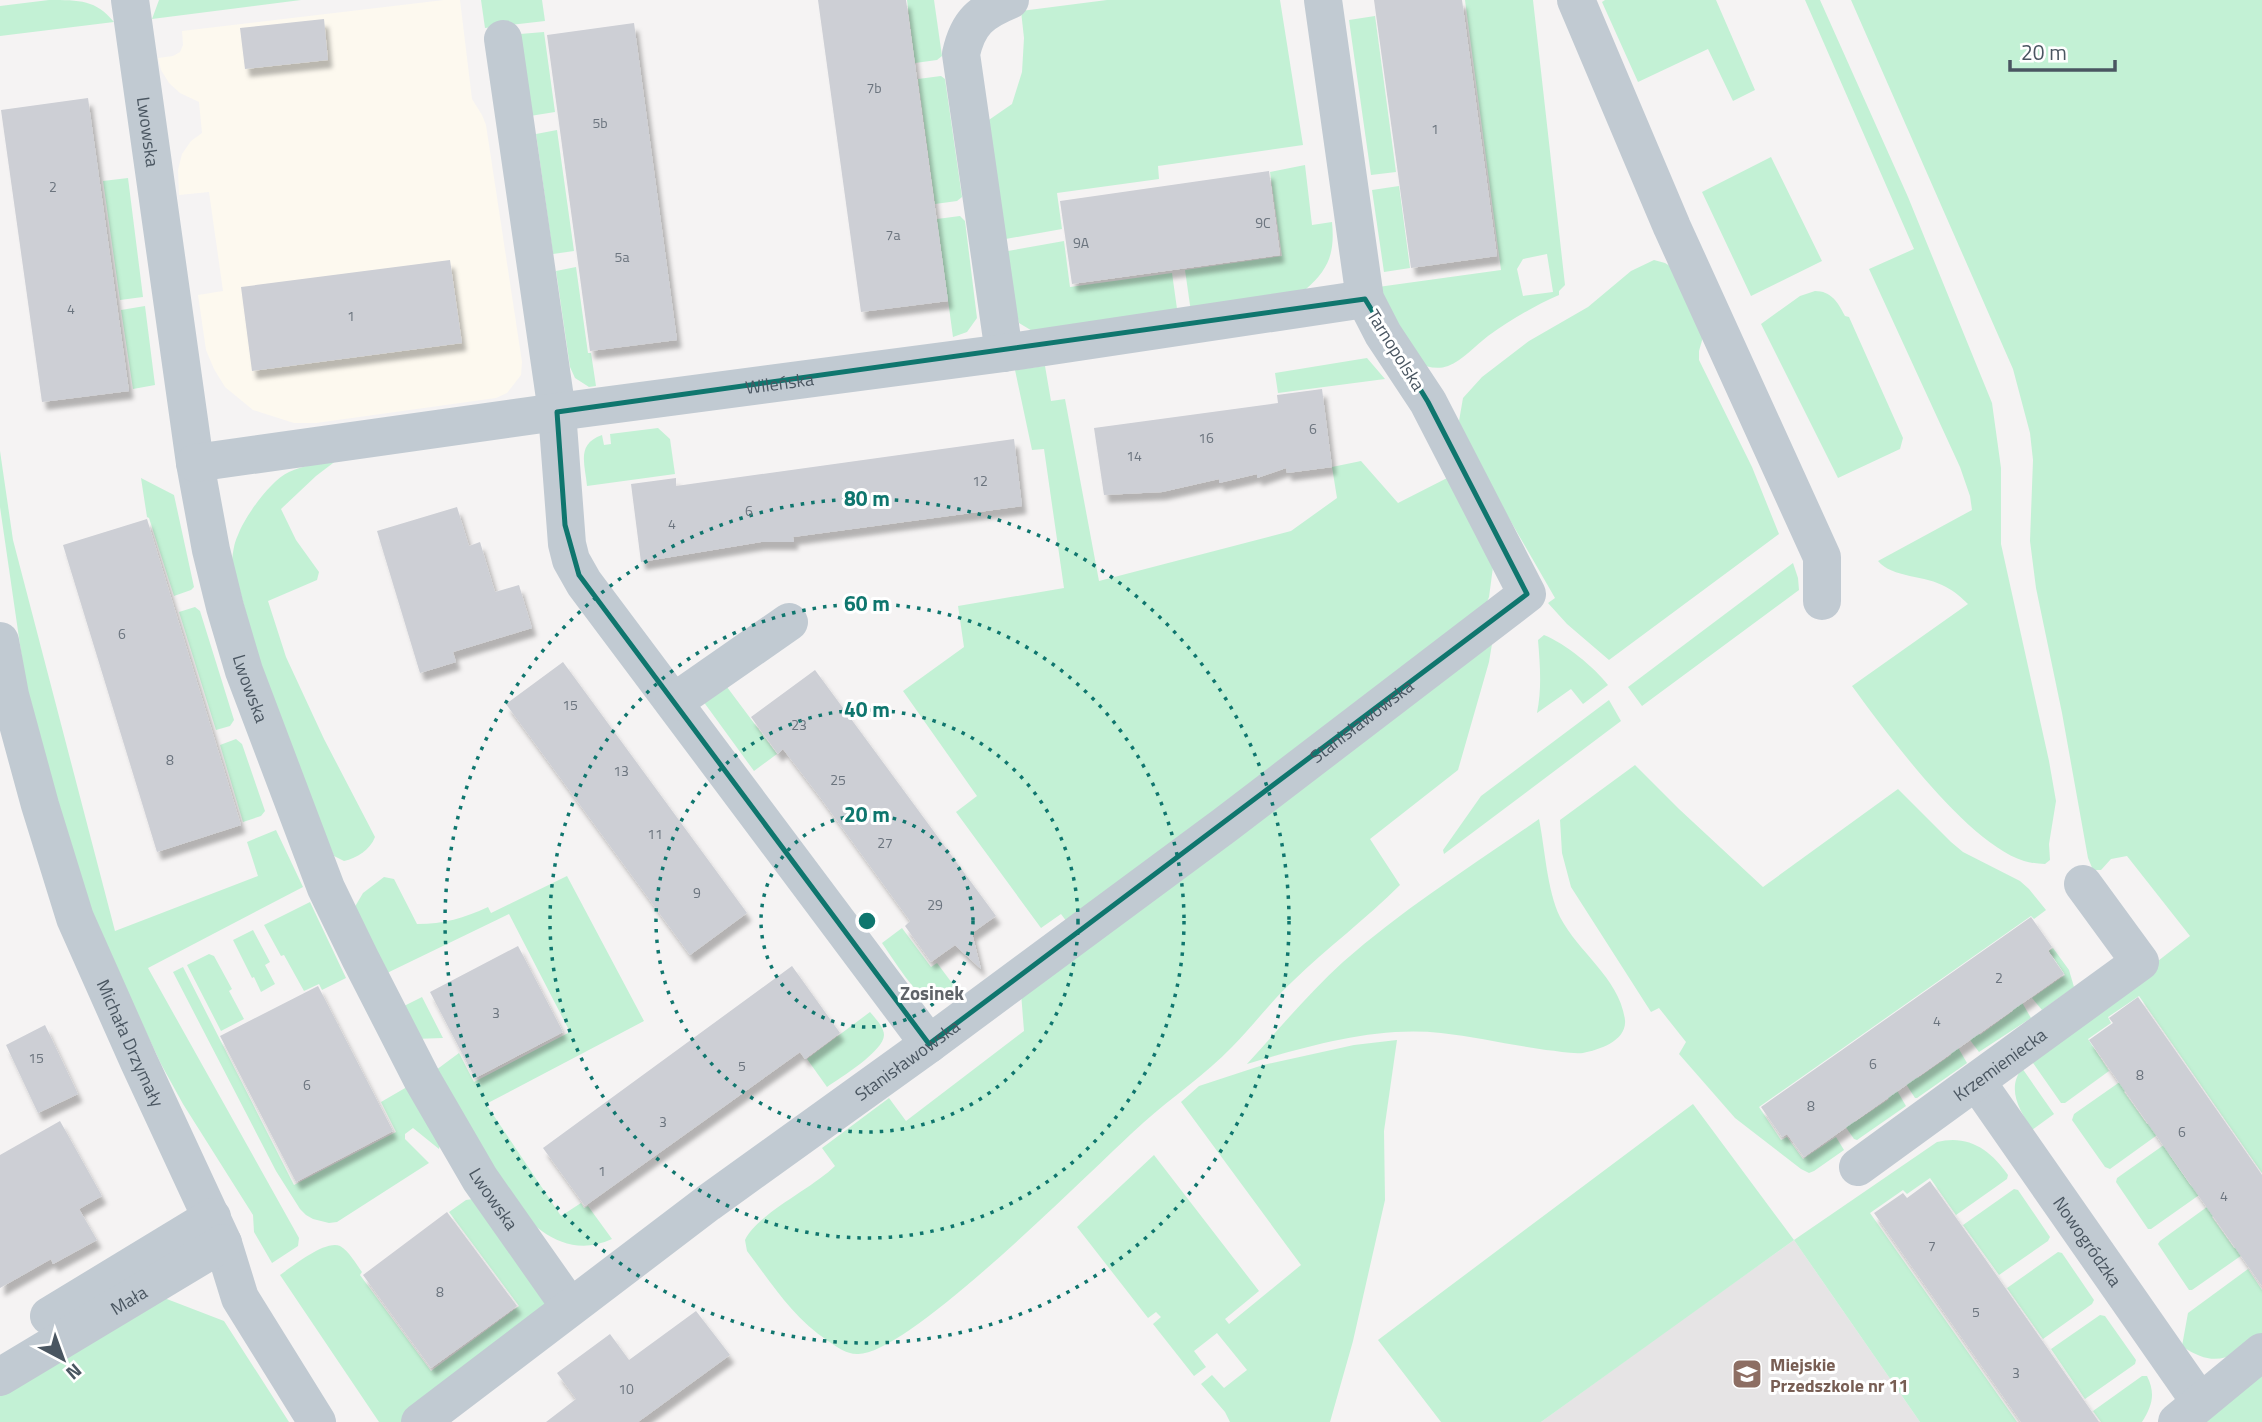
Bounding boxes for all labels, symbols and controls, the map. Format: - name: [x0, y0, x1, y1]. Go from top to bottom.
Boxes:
- scale bar: [2010, 28, 2115, 72]
- text: 20 m: [2021, 36, 2067, 68]
- house number: 7b: [866, 77, 882, 98]
- street label: Lwowska: [130, 95, 167, 169]
- house number: 5b: [592, 112, 608, 133]
- house number: 1: [1431, 118, 1439, 139]
- house number: 2: [49, 176, 57, 197]
- house number: 9C: [1255, 212, 1271, 233]
- house number: 7a: [886, 224, 900, 245]
- house number: 9A: [1073, 232, 1090, 253]
- house number: 5a: [615, 246, 629, 267]
- house number: 4: [67, 298, 75, 319]
- street label: Tarnopolska: [1360, 304, 1432, 396]
- house number: 1: [347, 305, 355, 326]
- street label: Wileńska: [744, 365, 815, 401]
- house number: 6: [1309, 418, 1317, 439]
- house number: 16: [1198, 427, 1214, 448]
- house number: 14: [1126, 445, 1142, 466]
- house number: 12: [972, 470, 988, 491]
- text: 80 m: [844, 482, 890, 514]
- house number: 6: [745, 500, 753, 521]
- house number: 4: [668, 513, 676, 534]
- text: 60 m: [844, 587, 890, 619]
- house number: 6: [118, 623, 126, 644]
- street label: Lwowska: [226, 651, 276, 726]
- street label: Stanisławowska: [1304, 672, 1419, 769]
- text: 40 m: [844, 693, 890, 725]
- house number: 15: [562, 694, 578, 715]
- house number: 23: [791, 714, 807, 735]
- house number: 8: [166, 749, 174, 770]
- house number: 13: [613, 760, 629, 781]
- house number: 25: [830, 769, 846, 790]
- text: 20 m: [844, 798, 890, 830]
- house number: 11: [647, 823, 663, 844]
- house number: 27: [877, 832, 893, 853]
- house number: 9: [693, 882, 701, 903]
- house number: 29: [927, 894, 943, 915]
- centre of rings: [855, 909, 879, 933]
- house number: 2: [1995, 967, 2003, 988]
- street label: Michała Drzymały: [90, 975, 172, 1111]
- district label: Zosinek: [900, 978, 964, 1007]
- house number: 3: [492, 1002, 500, 1023]
- house number: 4: [1933, 1010, 1941, 1031]
- street label: Stanisławowska: [849, 1012, 965, 1107]
- street label: Krzemieniecka: [1947, 1021, 2052, 1107]
- house number: 15: [28, 1047, 44, 1068]
- house number: 6: [1869, 1053, 1877, 1074]
- house number: 5: [738, 1055, 746, 1076]
- house number: 8: [2136, 1064, 2144, 1085]
- house number: 6: [303, 1074, 311, 1095]
- house number: 8: [1807, 1095, 1815, 1116]
- house number: 3: [659, 1111, 667, 1132]
- house number: 6: [2178, 1121, 2186, 1142]
- house number: 1: [598, 1160, 606, 1181]
- street label: Lwowska: [463, 1163, 525, 1235]
- house number: 4: [2220, 1185, 2228, 1206]
- street label: Nowogródzka: [2047, 1190, 2129, 1292]
- house number: 7: [1928, 1235, 1936, 1256]
- street label: Mała: [105, 1278, 152, 1321]
- house number: 8: [436, 1281, 444, 1302]
- house number: 5: [1972, 1301, 1980, 1322]
- north arrow: [28, 1324, 98, 1394]
- place label: Miejskie Przedszkole nr 11: [1770, 1351, 1909, 1399]
- text: N: [60, 1357, 89, 1387]
- school or university icon: Miejskie Przedszkole nr 11: [1730, 1357, 1764, 1391]
- house number: 3: [2012, 1362, 2020, 1383]
- house number: 10: [618, 1378, 634, 1399]

